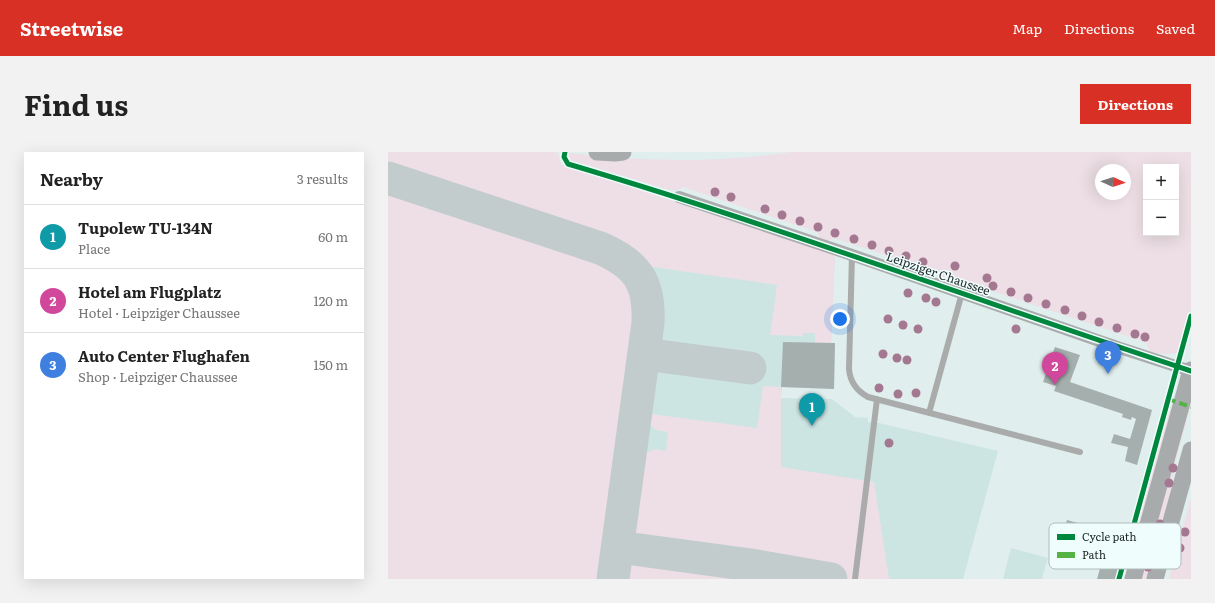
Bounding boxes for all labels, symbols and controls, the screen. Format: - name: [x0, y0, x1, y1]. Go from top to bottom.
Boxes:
- text: Streetwise: [20, 14, 123, 42]
- text: Map: [1012, 18, 1042, 38]
- text: Directions: [1064, 18, 1134, 38]
- text: Saved: [1156, 18, 1195, 38]
- text: Find us: [24, 83, 128, 125]
- button: Directions: [1080, 84, 1191, 124]
- north arrow: [1095, 164, 1131, 200]
- map controls: [1143, 164, 1179, 236]
- button: +: [1143, 164, 1179, 200]
- text: Nearby: [40, 166, 103, 191]
- text: 3 results: [297, 169, 348, 188]
- button: −: [1143, 200, 1179, 236]
- text: Tupolew TU-134N: [78, 216, 213, 239]
- text: 1: [50, 227, 56, 246]
- text: 60 m: [318, 227, 348, 246]
- text: Place: [78, 239, 110, 258]
- street label: Leipziger Chaussee: [884, 247, 993, 299]
- text: Hotel am Flugplatz: [78, 280, 221, 303]
- text: 2: [50, 291, 56, 310]
- text: 120 m: [313, 291, 348, 310]
- text: Hotel · Leipziger Chaussee: [78, 303, 240, 322]
- your location: [830, 309, 850, 329]
- pin: 3: [1095, 341, 1121, 374]
- text: Auto Center Flughafen: [78, 344, 250, 367]
- pin: 2: [1042, 352, 1068, 385]
- text: 3: [49, 355, 57, 374]
- text: 150 m: [313, 355, 348, 374]
- text: Shop · Leipziger Chaussee: [78, 367, 237, 386]
- pin: 1: [799, 393, 825, 426]
- legend: [1049, 523, 1181, 569]
- text: Cycle path: [1082, 528, 1137, 544]
- text: Path: [1082, 546, 1106, 562]

